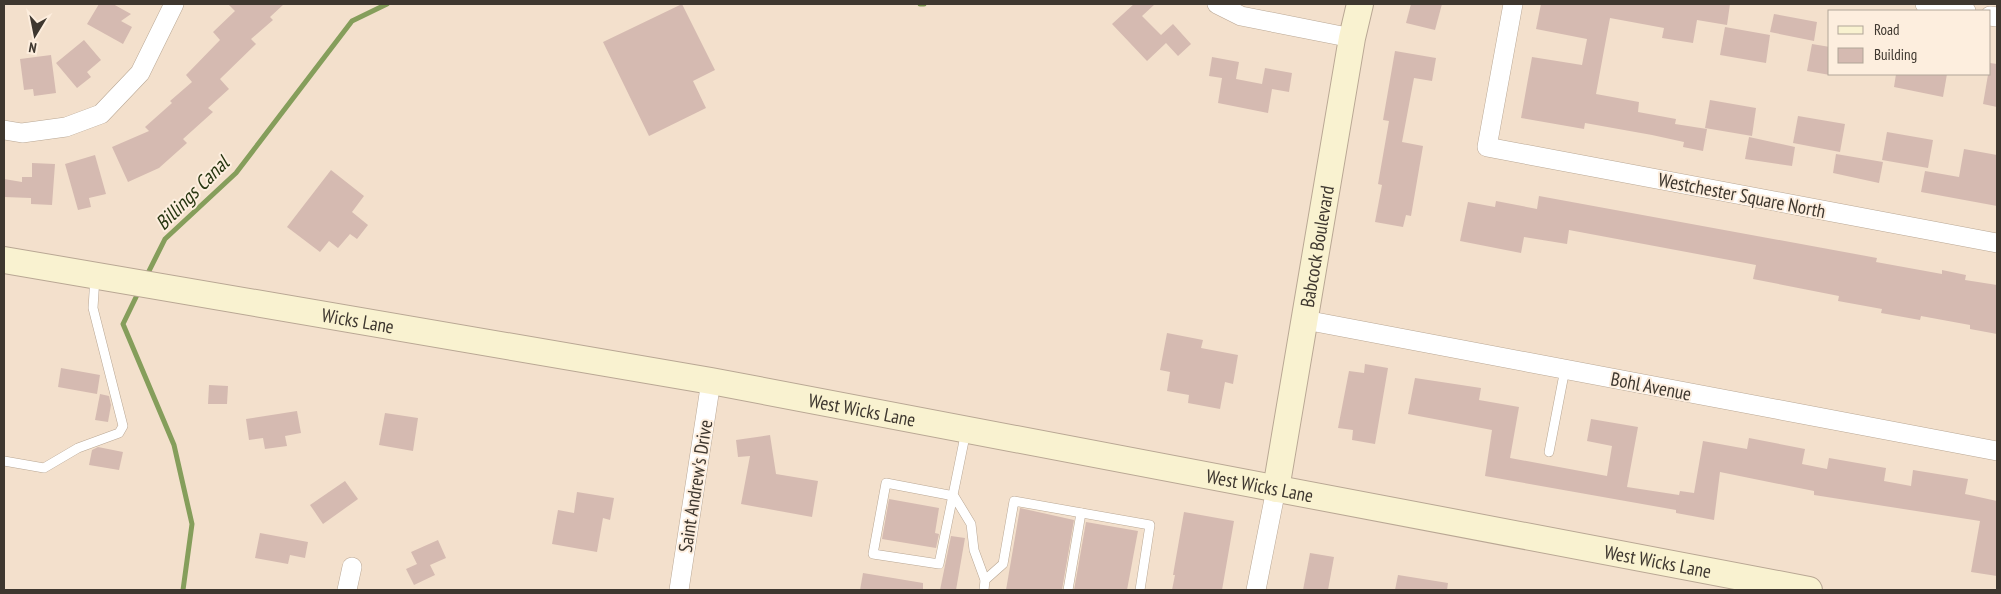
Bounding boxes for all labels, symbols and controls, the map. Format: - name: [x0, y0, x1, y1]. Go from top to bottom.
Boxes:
- north arrow: [10, 10, 60, 60]
- legend: [1828, 10, 1991, 75]
- text: Road: [1874, 20, 1900, 39]
- text: N: [27, 38, 38, 57]
- text: Building: [1874, 45, 1917, 64]
- water label: Billings Canal: [150, 149, 236, 235]
- street label: Westchester Square North: [1656, 167, 1828, 223]
- street label: Babcock Boulevard: [1295, 184, 1339, 309]
- street label: Wicks Lane: [320, 303, 396, 339]
- street label: Bohl Avenue: [1609, 366, 1693, 406]
- street label: West Wicks Lane: [807, 388, 918, 432]
- street label: Saint Andrew's Drive: [673, 418, 717, 554]
- street label: West Wicks Lane: [1204, 464, 1315, 507]
- street label: West Wicks Lane: [1602, 539, 1713, 583]

